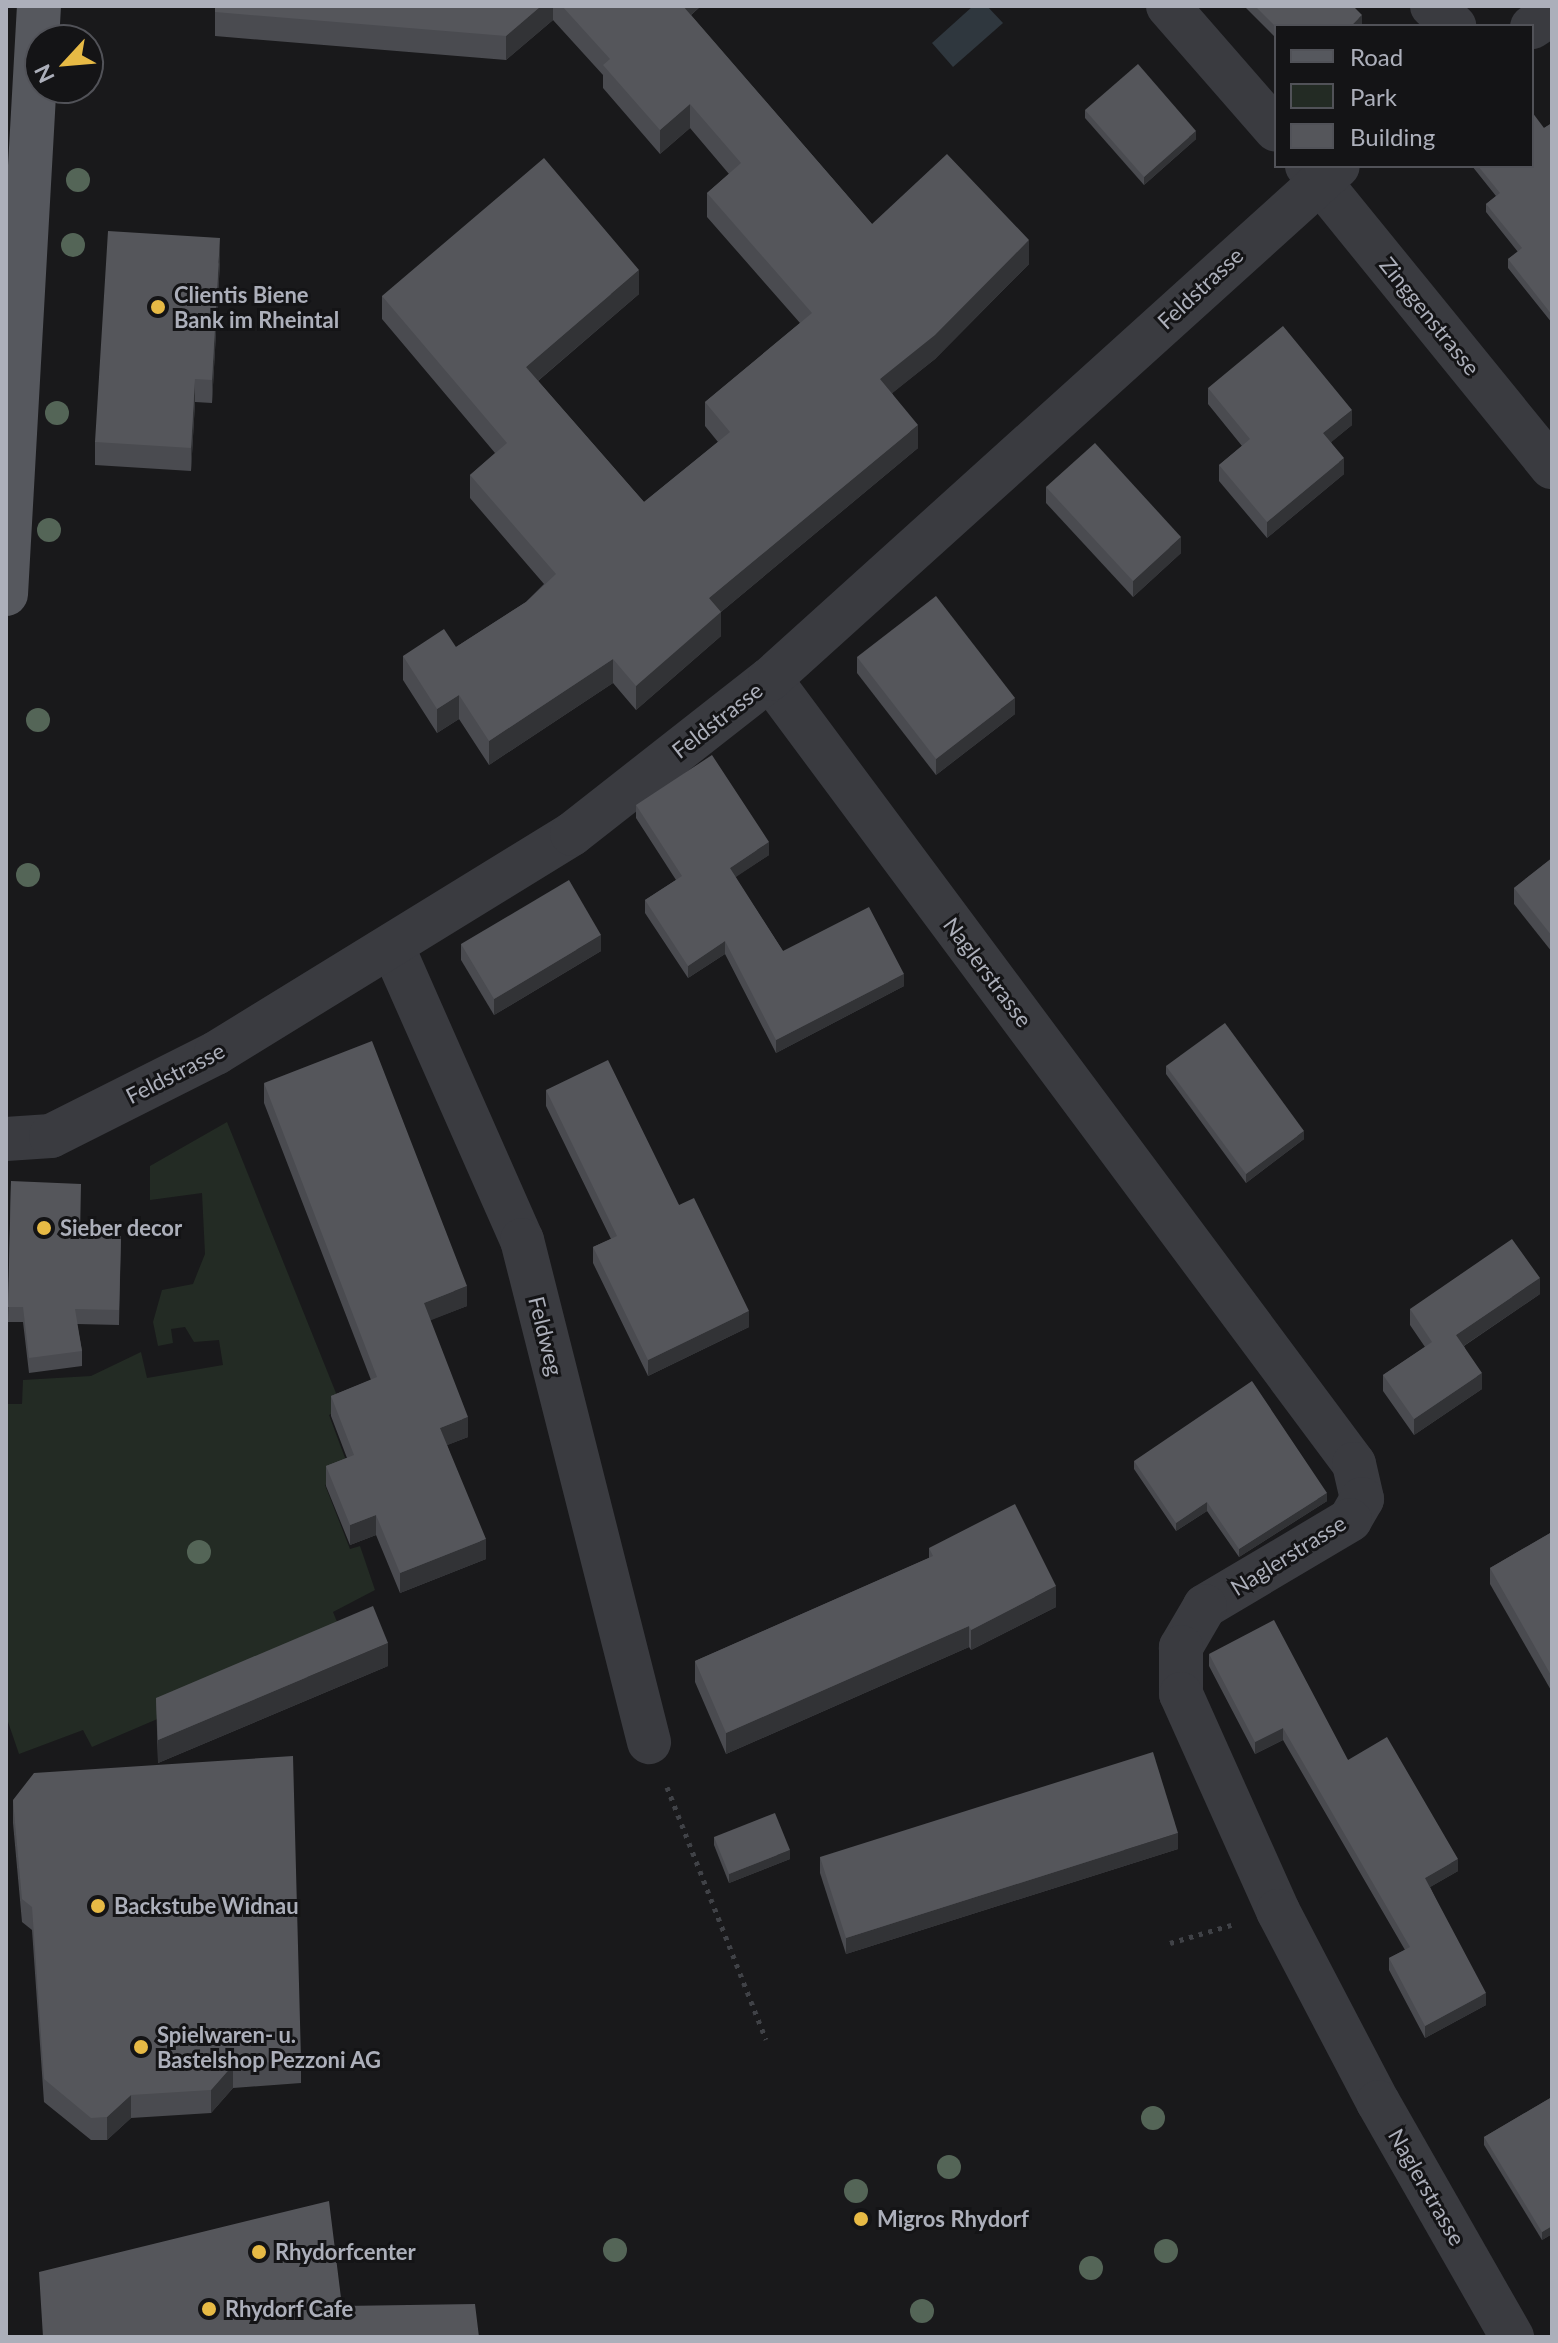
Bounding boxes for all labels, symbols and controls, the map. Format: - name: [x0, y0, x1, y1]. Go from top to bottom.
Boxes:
- north arrow: [24, 24, 104, 104]
- legend: [1274, 24, 1534, 168]
- text: Road: [1350, 42, 1403, 71]
- text: N: [28, 60, 60, 87]
- text: Park: [1350, 82, 1397, 111]
- text: Building: [1350, 122, 1435, 151]
- street label: Feldstrasse: [1152, 242, 1248, 334]
- street label: Zinggenstrasse: [1374, 252, 1486, 380]
- place label: Clientis Biene Bank im Rheintal: [174, 281, 339, 332]
- marker: Clientis Biene Bank im Rheintal: [149, 298, 167, 316]
- street label: Feldstrasse: [667, 677, 767, 763]
- street label: Naglerstrasse: [938, 912, 1038, 1032]
- street label: Feldstrasse: [121, 1037, 229, 1109]
- place label: Sieber decor: [60, 1215, 183, 1241]
- marker: Sieber decor: [35, 1219, 53, 1237]
- street label: Feldweg: [523, 1294, 569, 1378]
- street label: Naglerstrasse: [1226, 1509, 1350, 1601]
- place label: Backstube Widnau: [114, 1893, 299, 1919]
- marker: Backstube Widnau: [89, 1897, 107, 1915]
- place label: Spielwaren- u. Bastelshop Pezzoni AG: [157, 2021, 382, 2072]
- marker: Spielwaren- u. Bastelshop Pezzoni AG: [132, 2038, 150, 2056]
- street label: Naglerstrasse: [1383, 2124, 1471, 2250]
- place label: Migros Rhydorf: [877, 2206, 1029, 2232]
- marker: Migros Rhydorf: [852, 2210, 870, 2228]
- place label: Rhydorfcenter: [275, 2239, 416, 2265]
- marker: Rhydorfcenter: [250, 2243, 268, 2261]
- place label: Rhydorf Cafe: [225, 2296, 354, 2322]
- marker: Rhydorf Cafe: [200, 2300, 218, 2318]

